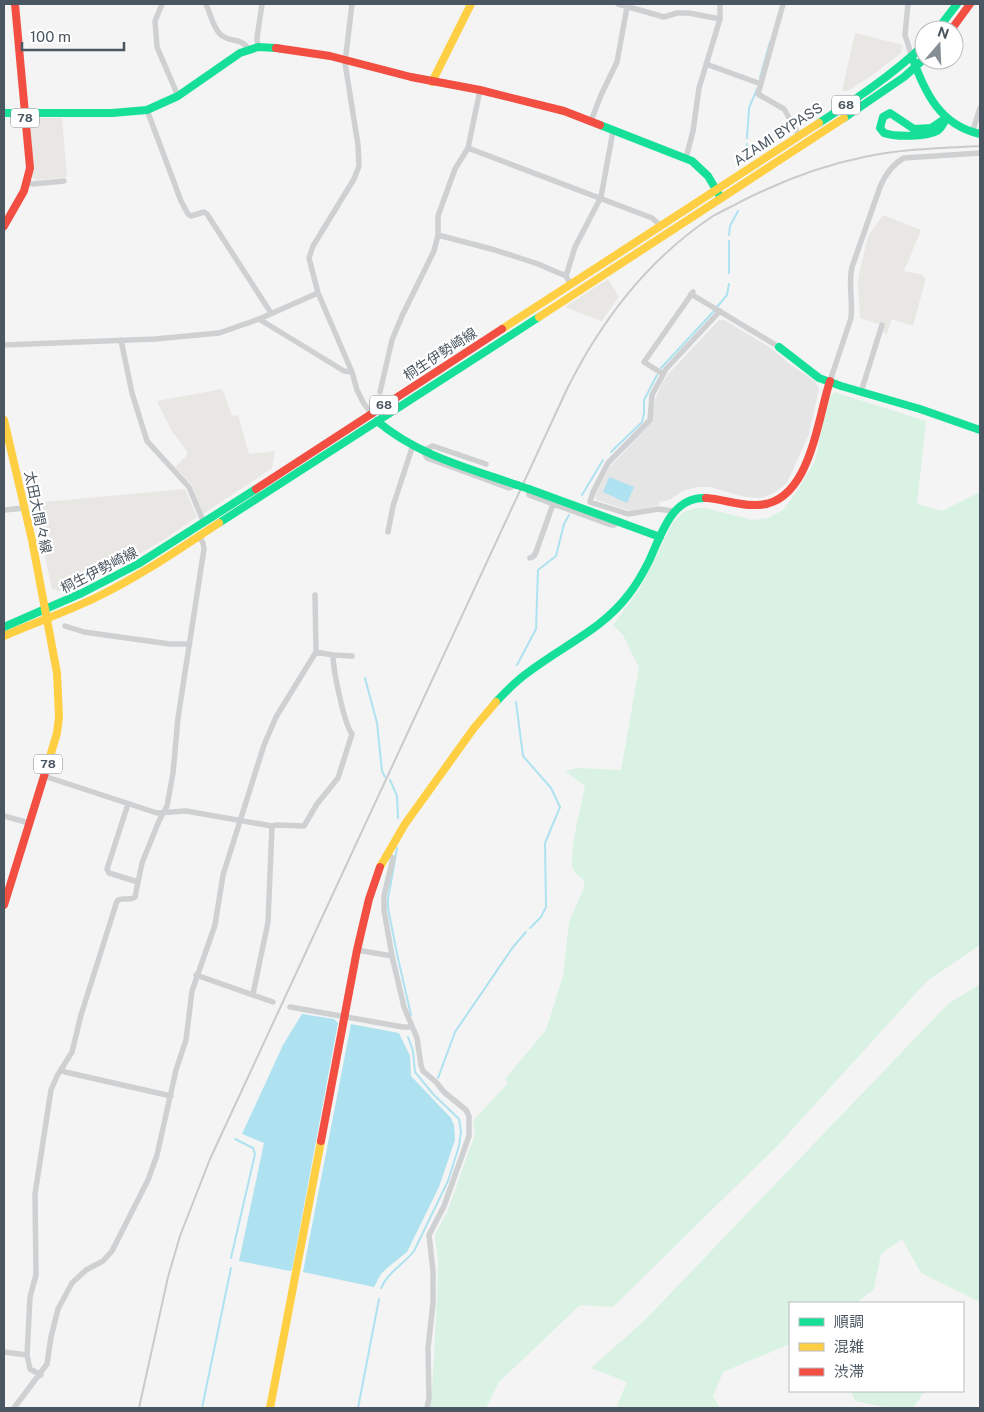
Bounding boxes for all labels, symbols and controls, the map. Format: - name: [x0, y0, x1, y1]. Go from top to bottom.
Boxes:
- scale bar: [22, 20, 125, 52]
- north arrow: [914, 20, 964, 70]
- text: N: [935, 23, 951, 42]
- text: 100 m: [30, 28, 71, 45]
- road number: 68: [832, 96, 860, 114]
- street label: AZAMI BYPASS: [731, 99, 825, 169]
- road number: 78: [11, 109, 39, 128]
- street label: 桐生伊勢崎線: [400, 324, 480, 384]
- road number: 68: [370, 396, 398, 414]
- street label: 太田大間々線: [21, 469, 55, 555]
- street label: 桐生伊勢崎線: [58, 544, 140, 596]
- road number: 78: [34, 754, 62, 774]
- legend: [789, 1302, 964, 1392]
- text: 順調: [834, 1313, 864, 1330]
- text: 混雑: [834, 1338, 864, 1355]
- text: 渋滞: [834, 1363, 864, 1380]

